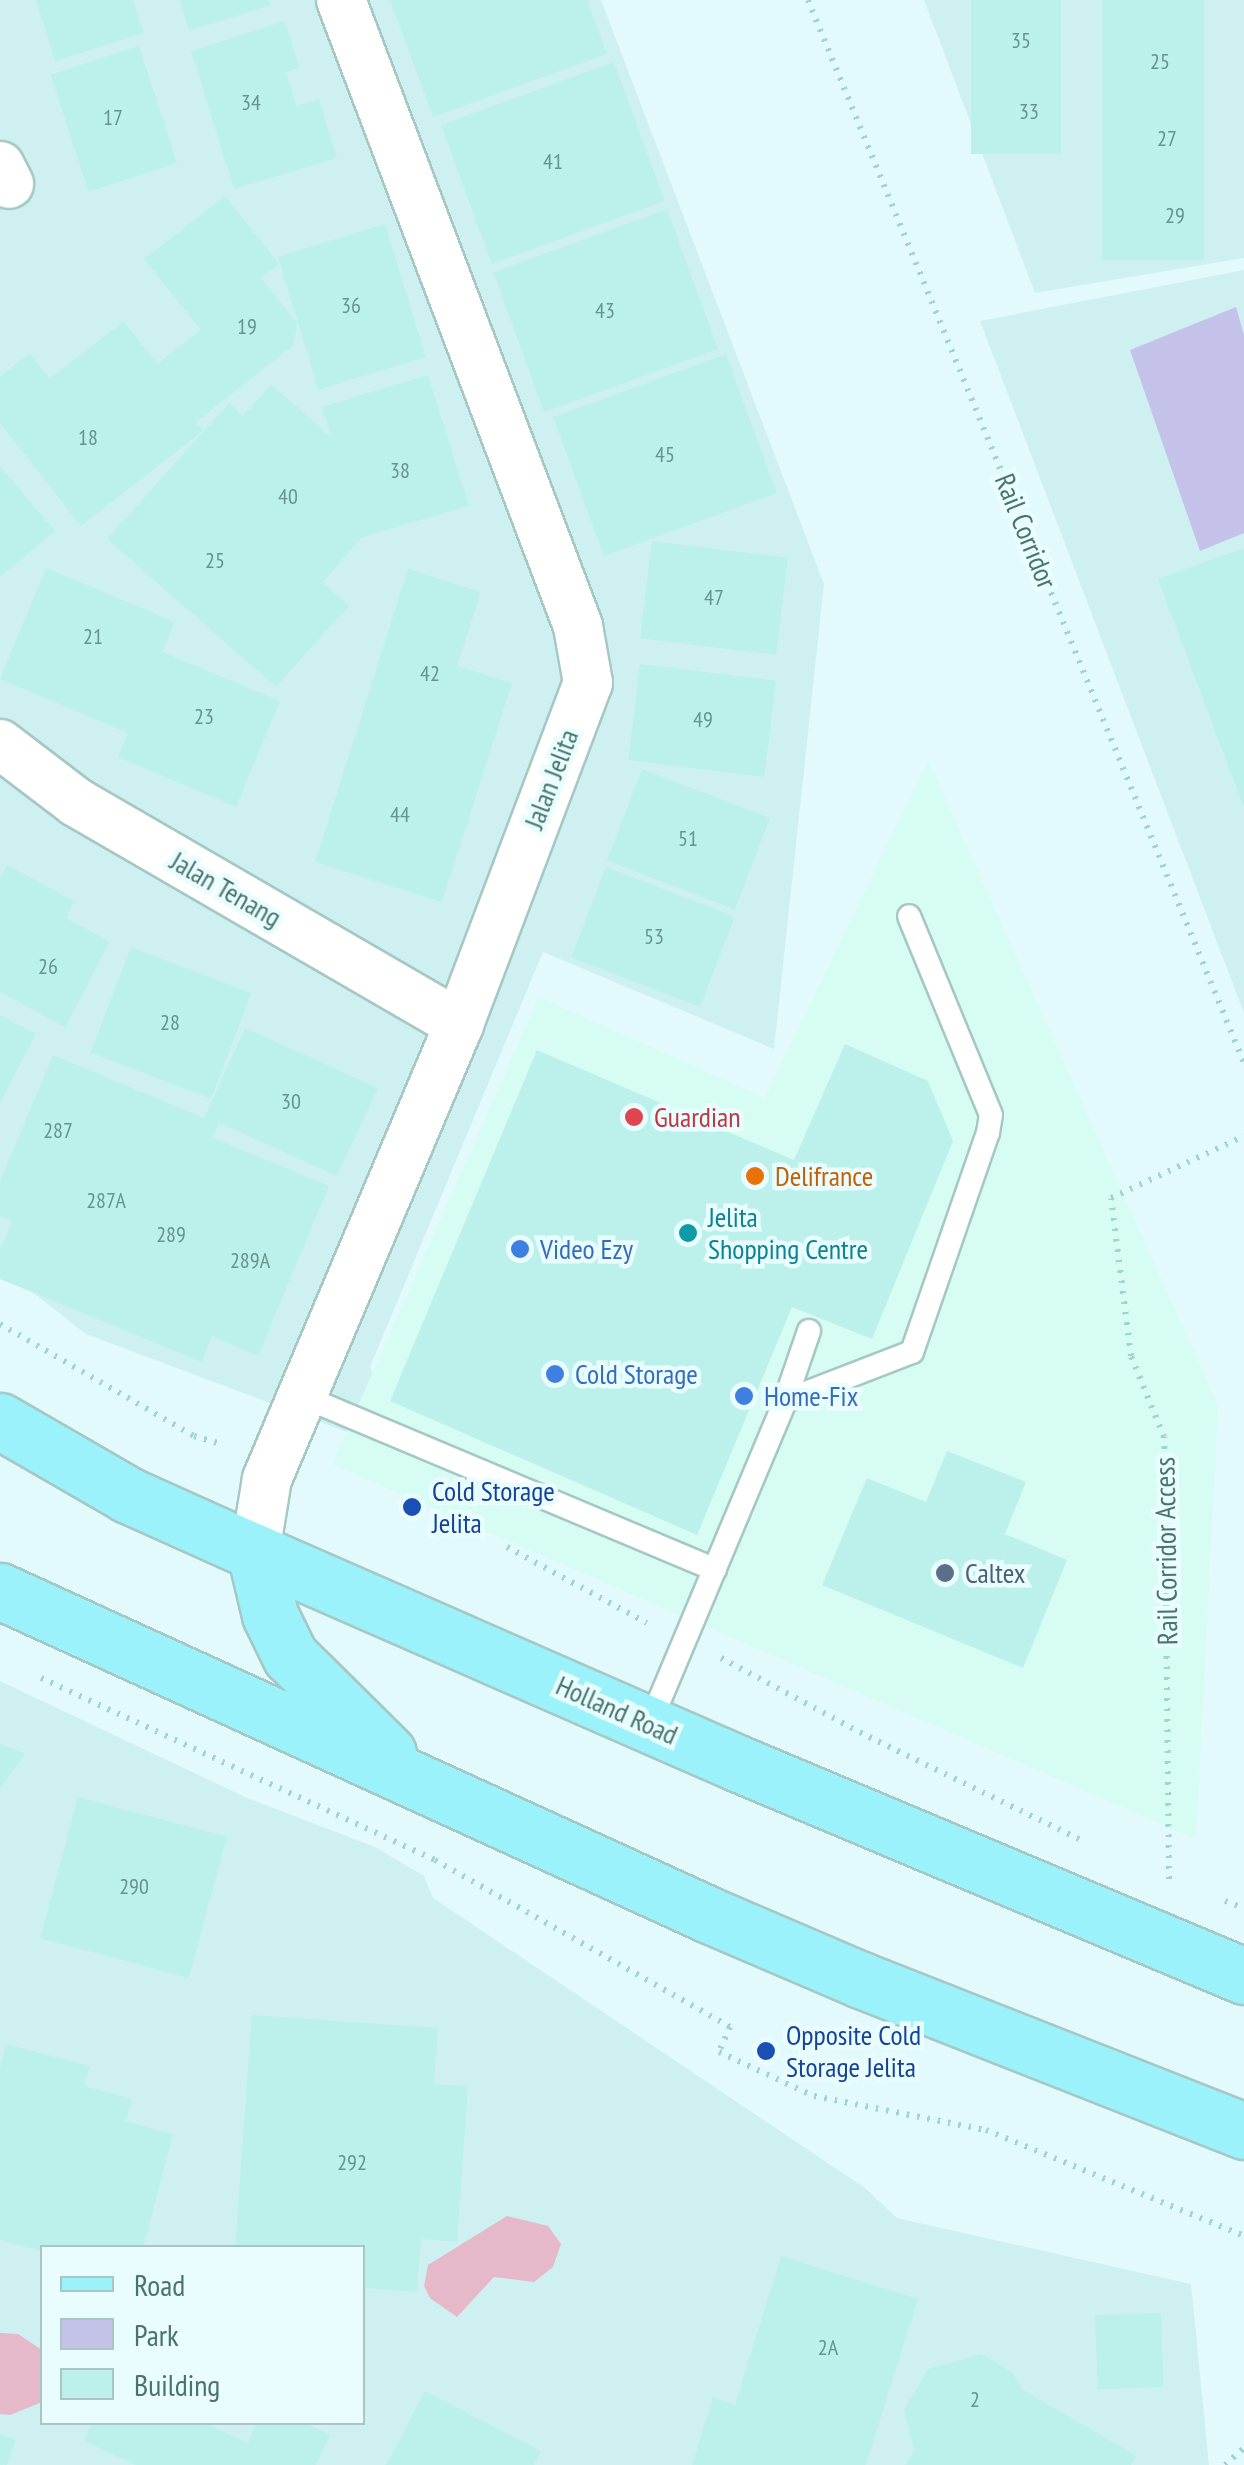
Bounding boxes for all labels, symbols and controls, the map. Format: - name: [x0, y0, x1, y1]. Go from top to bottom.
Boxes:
- house number: 35: [1011, 28, 1031, 54]
- house number: 25: [1150, 49, 1170, 75]
- house number: 34: [241, 90, 261, 116]
- house number: 33: [1019, 99, 1039, 125]
- house number: 17: [103, 105, 123, 131]
- house number: 27: [1157, 126, 1177, 152]
- house number: 41: [543, 149, 563, 175]
- house number: 29: [1165, 203, 1185, 229]
- house number: 36: [341, 293, 361, 319]
- house number: 43: [595, 298, 615, 324]
- house number: 19: [237, 314, 257, 340]
- house number: 18: [78, 425, 98, 451]
- house number: 45: [655, 442, 675, 468]
- house number: 38: [390, 458, 410, 484]
- street label: Rail Corridor: [988, 469, 1064, 593]
- house number: 40: [278, 484, 298, 510]
- house number: 25: [205, 548, 225, 574]
- house number: 47: [704, 585, 724, 611]
- house number: 21: [83, 624, 103, 650]
- house number: 42: [420, 661, 440, 687]
- house number: 23: [194, 704, 214, 730]
- house number: 49: [693, 707, 713, 733]
- street label: Jalan Jelita: [517, 725, 585, 833]
- house number: 44: [390, 802, 410, 828]
- house number: 51: [678, 826, 698, 852]
- street label: Jalan Tenang: [164, 844, 288, 934]
- house number: 53: [644, 924, 664, 950]
- house number: 26: [38, 954, 58, 980]
- house number: 28: [160, 1010, 180, 1036]
- house number: 30: [281, 1089, 301, 1115]
- place label: Guardian: [654, 1100, 740, 1134]
- marker: Guardian: [623, 1106, 645, 1128]
- house number: 287: [43, 1118, 73, 1144]
- place label: Delifrance: [775, 1159, 873, 1193]
- marker: Delifrance: [744, 1165, 766, 1187]
- house number: 287A: [86, 1188, 126, 1214]
- place label: Jelita Shopping Centre: [708, 1200, 868, 1266]
- house number: 289: [156, 1222, 186, 1248]
- marker: Jelita Shopping Centre: [677, 1222, 699, 1244]
- place label: Video Ezy: [540, 1232, 633, 1266]
- marker: Video Ezy: [509, 1238, 531, 1260]
- house number: 289A: [230, 1248, 270, 1274]
- place label: Cold Storage: [575, 1357, 698, 1391]
- marker: Cold Storage: [544, 1363, 566, 1385]
- place label: Home-Fix: [764, 1379, 858, 1413]
- marker: Home-Fix: [733, 1385, 755, 1407]
- street label: Rail Corridor Access: [1148, 1456, 1184, 1646]
- place label: Cold Storage Jelita: [432, 1474, 555, 1540]
- marker: Cold Storage Jelita: [401, 1496, 423, 1518]
- place label: Caltex: [965, 1556, 1025, 1590]
- marker: Caltex: [934, 1562, 956, 1584]
- street label: Holland Road: [551, 1668, 683, 1752]
- house number: 290: [119, 1874, 149, 1900]
- place label: Opposite Cold Storage Jelita: [786, 2018, 921, 2084]
- marker: Opposite Cold Storage Jelita: [755, 2040, 777, 2062]
- house number: 292: [337, 2150, 367, 2176]
- legend: [40, 2245, 365, 2425]
- text: Road: [134, 2265, 185, 2304]
- text: Park: [134, 2315, 179, 2354]
- house number: 2A: [818, 2335, 838, 2361]
- text: Building: [134, 2365, 220, 2404]
- house number: 2: [970, 2387, 980, 2413]

